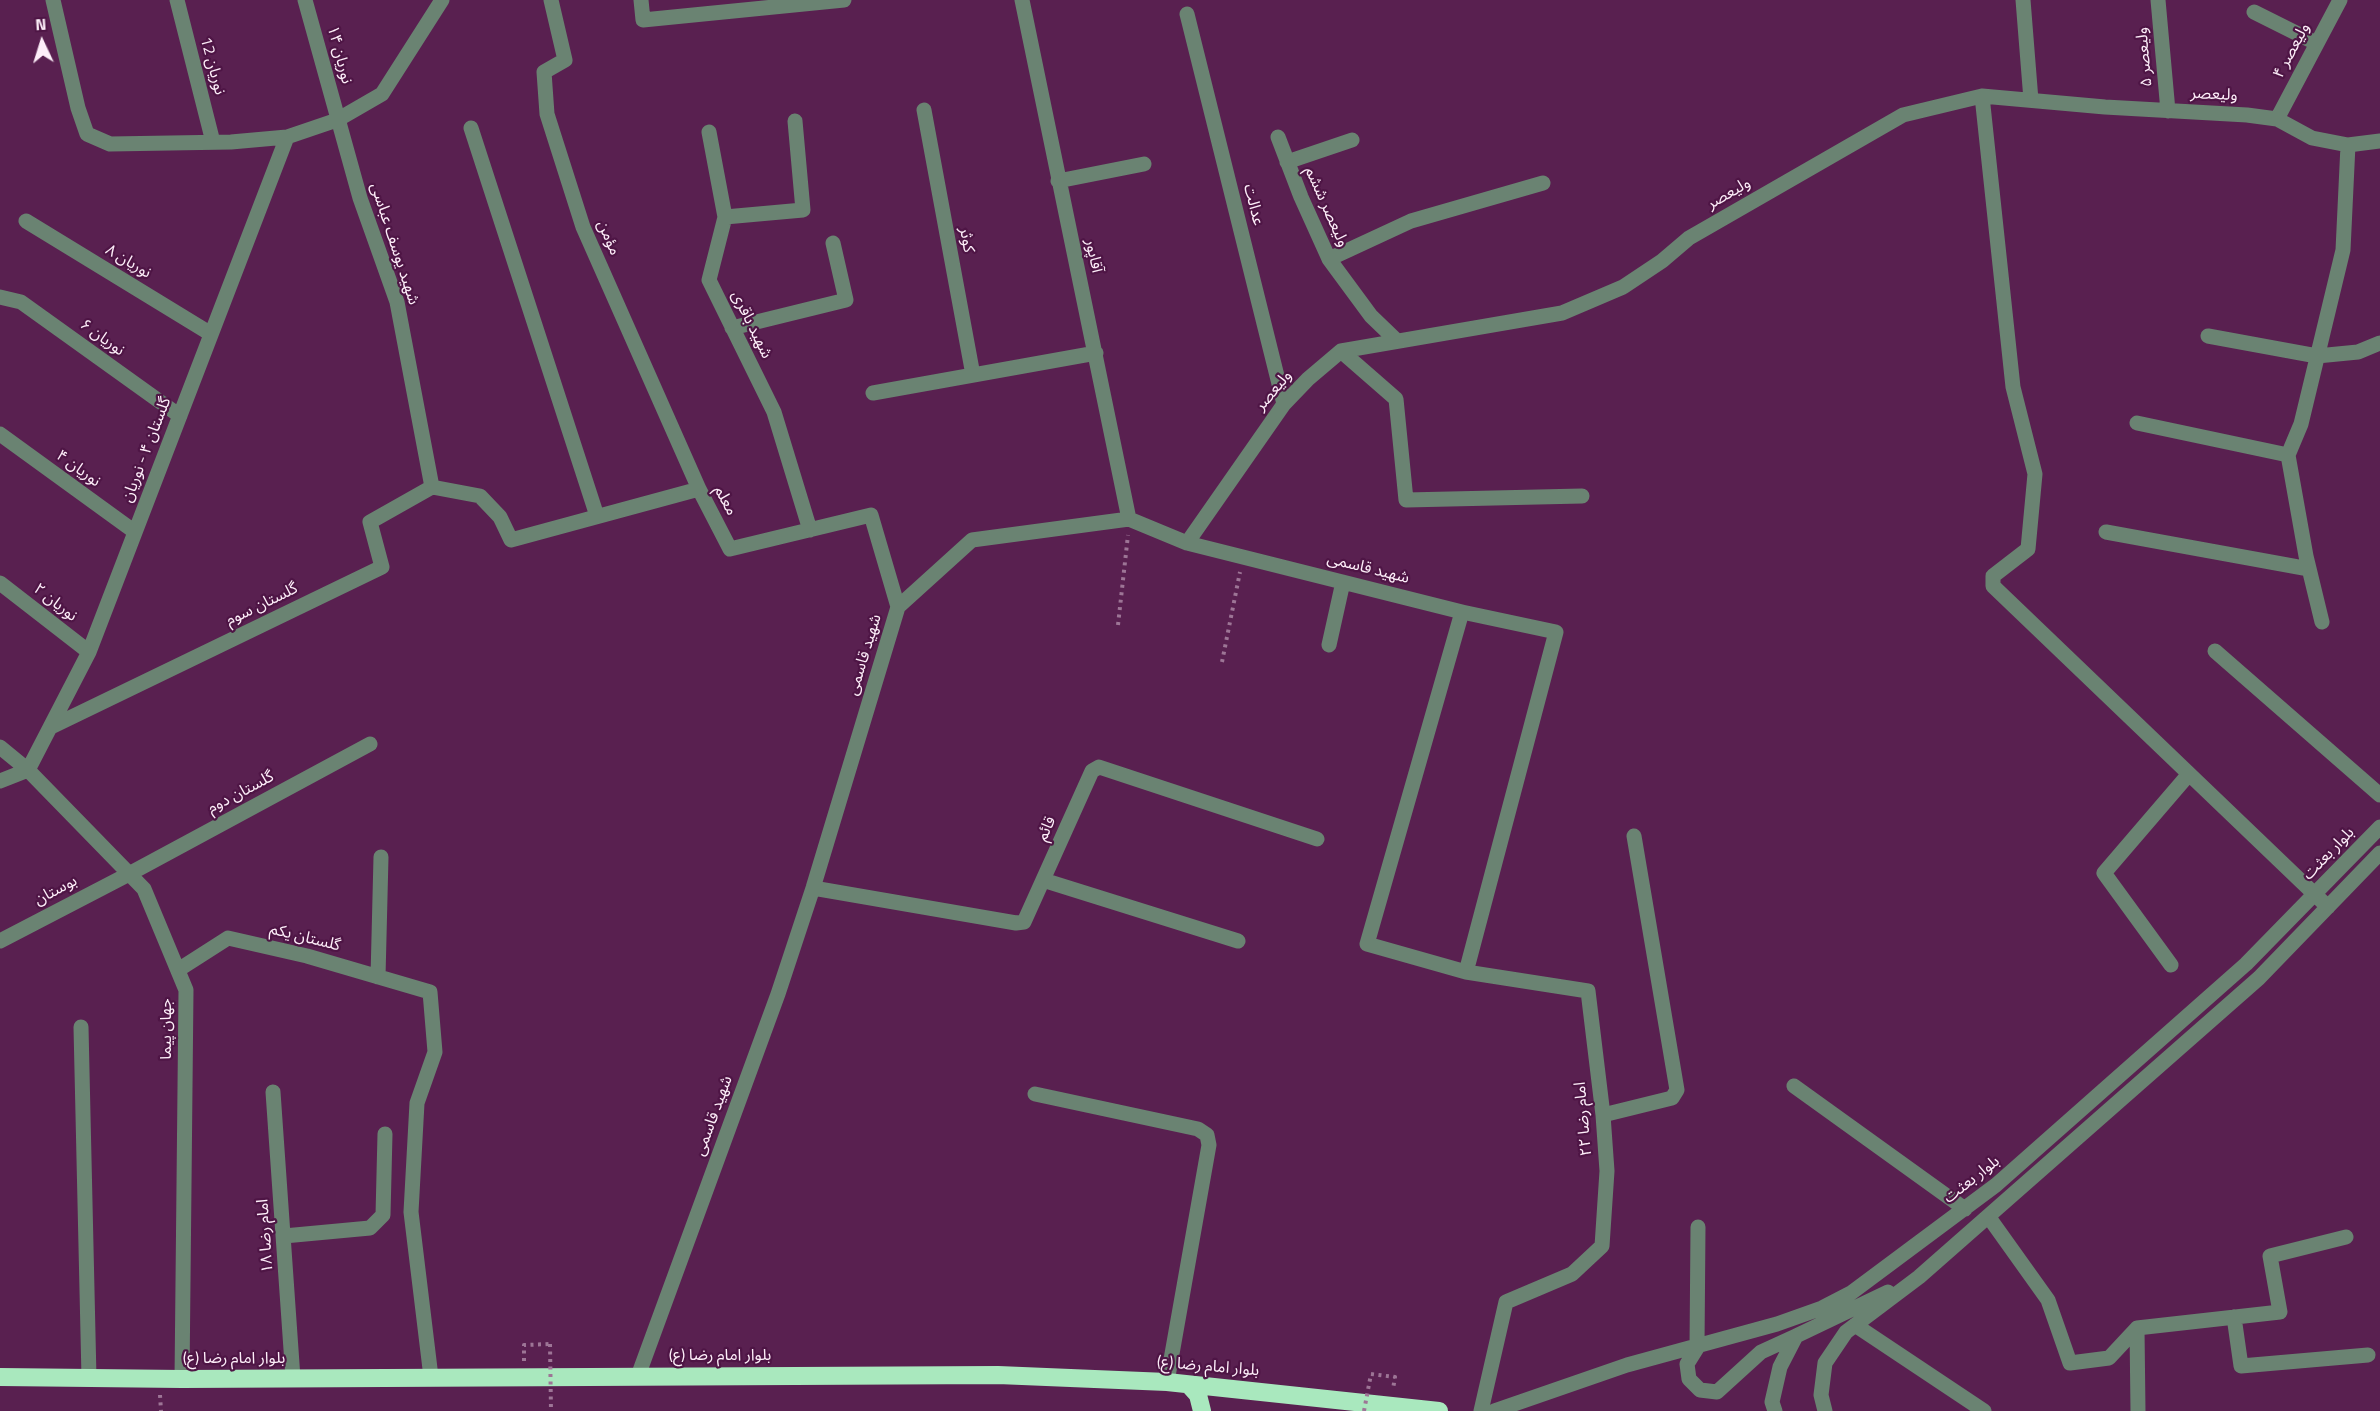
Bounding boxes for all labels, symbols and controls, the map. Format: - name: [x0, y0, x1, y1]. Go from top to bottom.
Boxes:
- north arrow: [12, 12, 72, 72]
- text: N: [34, 12, 47, 36]
- street label: ولیعصر ۴: [2269, 20, 2315, 82]
- street label: نوریان ۱۴: [322, 24, 356, 86]
- street label: ولیعصر ۵: [2133, 26, 2157, 88]
- street label: نوریان 12: [195, 35, 229, 97]
- street label: ولیعصر: [2190, 84, 2238, 106]
- street label: ولیعصر ششم: [1300, 164, 1352, 250]
- street label: ولیعصر: [1704, 174, 1754, 214]
- street label: شهید یوسف عباسی: [365, 181, 423, 307]
- street label: عدالت: [1239, 182, 1267, 228]
- street label: مؤمن: [592, 218, 624, 258]
- street label: کوثر: [954, 226, 978, 254]
- street label: آقاپور: [1080, 237, 1106, 275]
- street label: نوریان ۸: [101, 241, 155, 283]
- street label: شهید باقری: [726, 288, 776, 362]
- street label: نوریان ۶: [76, 315, 128, 361]
- street label: ولیعصر: [1251, 367, 1297, 415]
- street label: گلستان ۴ - نوریان: [118, 395, 176, 505]
- street label: نوریان ۴: [52, 446, 104, 492]
- street label: معلم: [709, 483, 741, 519]
- street label: شهید قاسمی: [1325, 550, 1411, 588]
- street label: گلستان سوم: [223, 579, 301, 631]
- street label: نوریان ۲: [29, 580, 81, 626]
- street label: شهید قاسمی: [844, 612, 886, 698]
- street label: گلستان دوم: [204, 767, 278, 819]
- street label: قائم: [1033, 814, 1061, 844]
- street label: بلوار بعثت: [2299, 824, 2359, 884]
- street label: بوستان: [31, 872, 81, 910]
- street label: گلستان یکم: [268, 920, 342, 956]
- street label: جهان پیما: [157, 998, 177, 1060]
- street label: شهید قاسمی: [691, 1073, 737, 1159]
- street label: امام رضا ۲۲: [1571, 1081, 1597, 1157]
- street label: بلوار بعثت: [1940, 1152, 2004, 1208]
- street label: امام رضا ۱۸: [254, 1198, 278, 1274]
- street label: بلوار امام رضا (ع): [669, 1346, 771, 1366]
- street label: بلوار امام رضا (ع): [183, 1349, 285, 1369]
- street label: بلوار امام رضا (ع): [1156, 1353, 1260, 1381]

